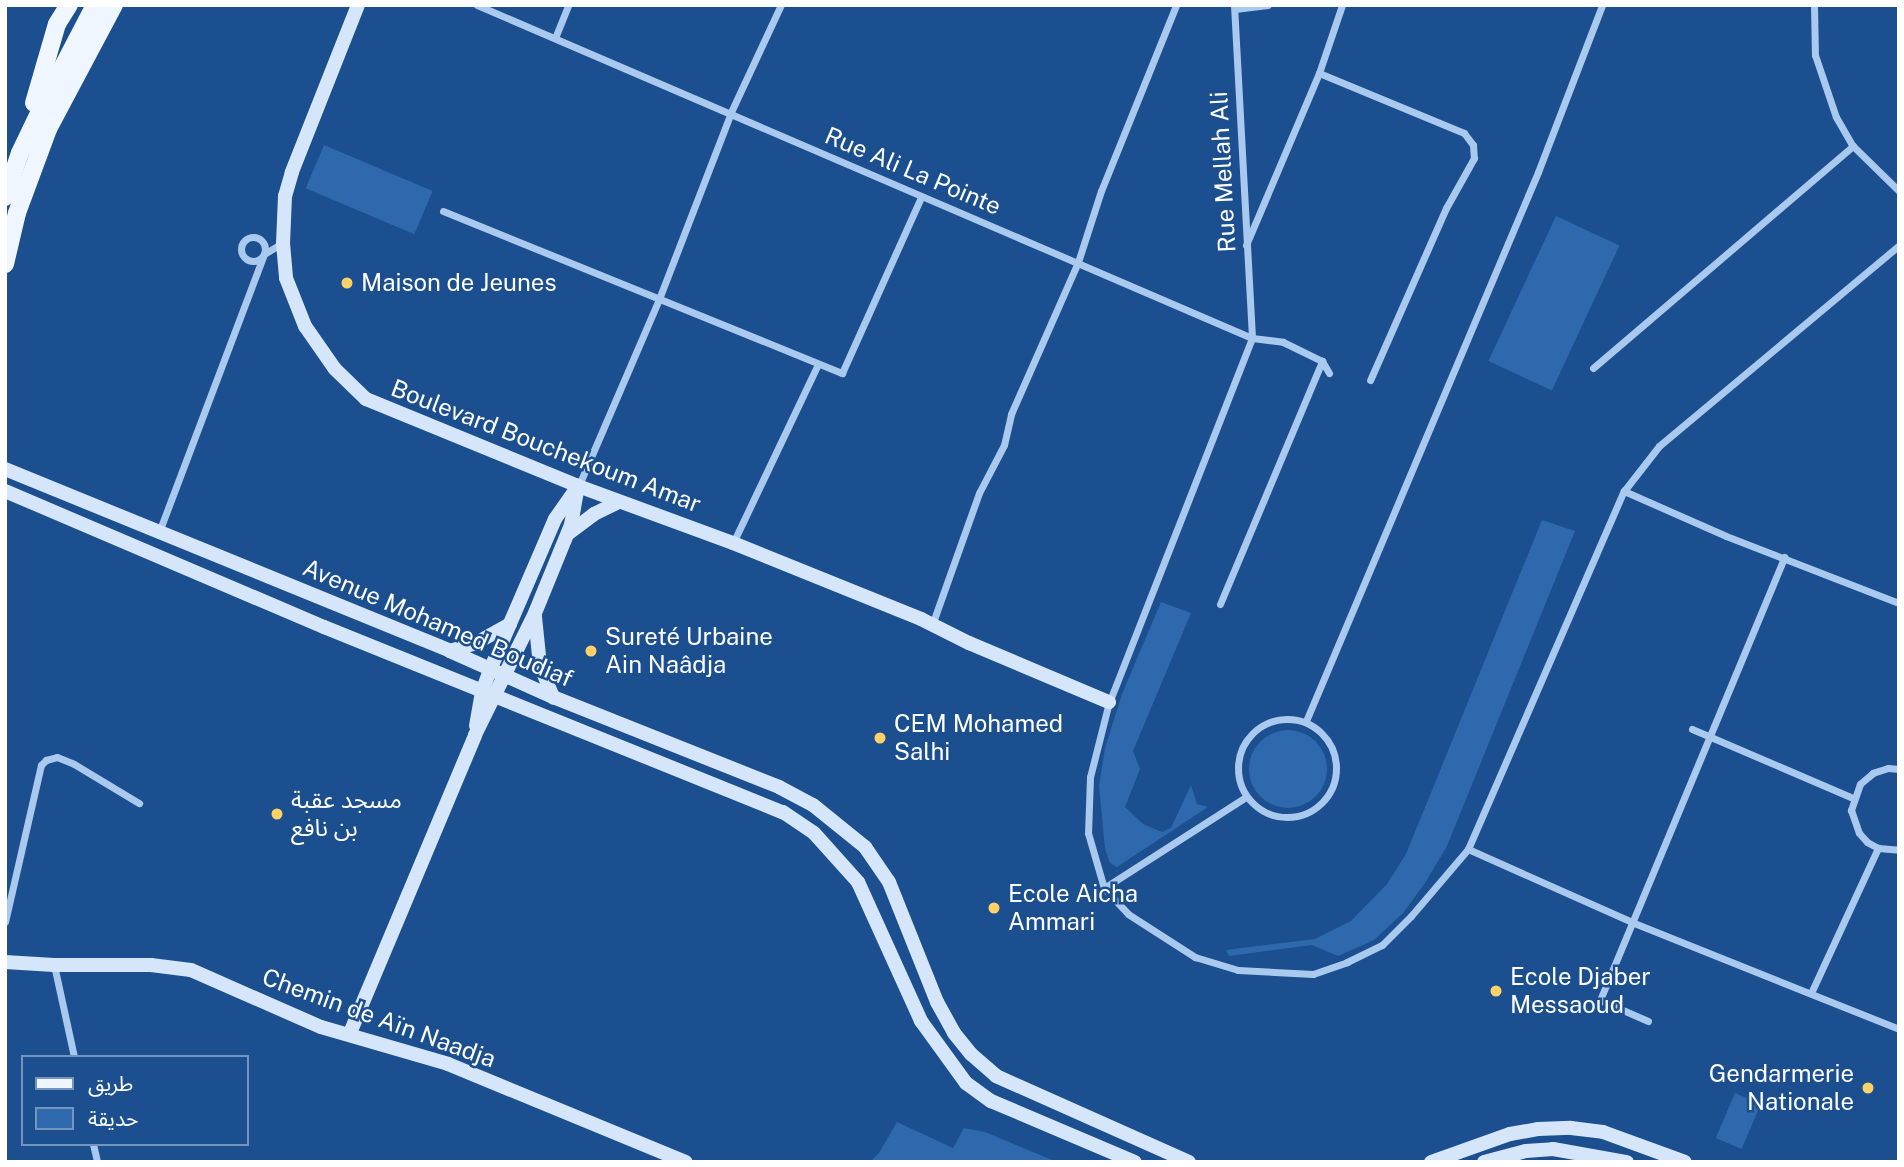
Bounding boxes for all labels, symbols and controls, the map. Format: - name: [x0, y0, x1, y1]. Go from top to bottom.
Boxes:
- street label: Rue Mellah Ali: [1204, 91, 1242, 253]
- street label: Rue Ali La Pointe: [821, 121, 1005, 221]
- place label: Maison de Jeunes: [361, 269, 557, 297]
- marker: Maison de Jeunes: [339, 275, 355, 291]
- street label: Boulevard Bouchekoum Amar: [387, 373, 705, 519]
- street label: Avenue Mohamed Boudiaf: [298, 553, 578, 693]
- place label: Sureté Urbaine Ain Naâdja: [605, 623, 773, 679]
- marker: Sureté Urbaine Ain Naâdja: [583, 643, 599, 659]
- place label: CEM Mohamed Salhi: [894, 710, 1063, 766]
- marker: CEM Mohamed Salhi: [872, 730, 888, 746]
- place label: مسجد عقبة بن نافع: [291, 786, 402, 842]
- marker: مسجد عقبة بن نافع: [269, 806, 285, 822]
- place label: Ecole Aicha Ammari: [1008, 880, 1138, 936]
- marker: Ecole Aicha Ammari: [986, 900, 1002, 916]
- street label: Chemin de Aïn Naadja: [258, 962, 500, 1074]
- place label: Ecole Djaber Messaoud: [1510, 963, 1651, 1019]
- marker: Ecole Djaber Messaoud: [1488, 983, 1504, 999]
- legend: [21, 1055, 248, 1146]
- place label: Gendarmerie Nationale: [1709, 1060, 1854, 1116]
- text: طريق: [88, 1071, 133, 1096]
- marker: Gendarmerie Nationale: [1860, 1080, 1876, 1096]
- text: حديقة: [88, 1106, 138, 1131]

